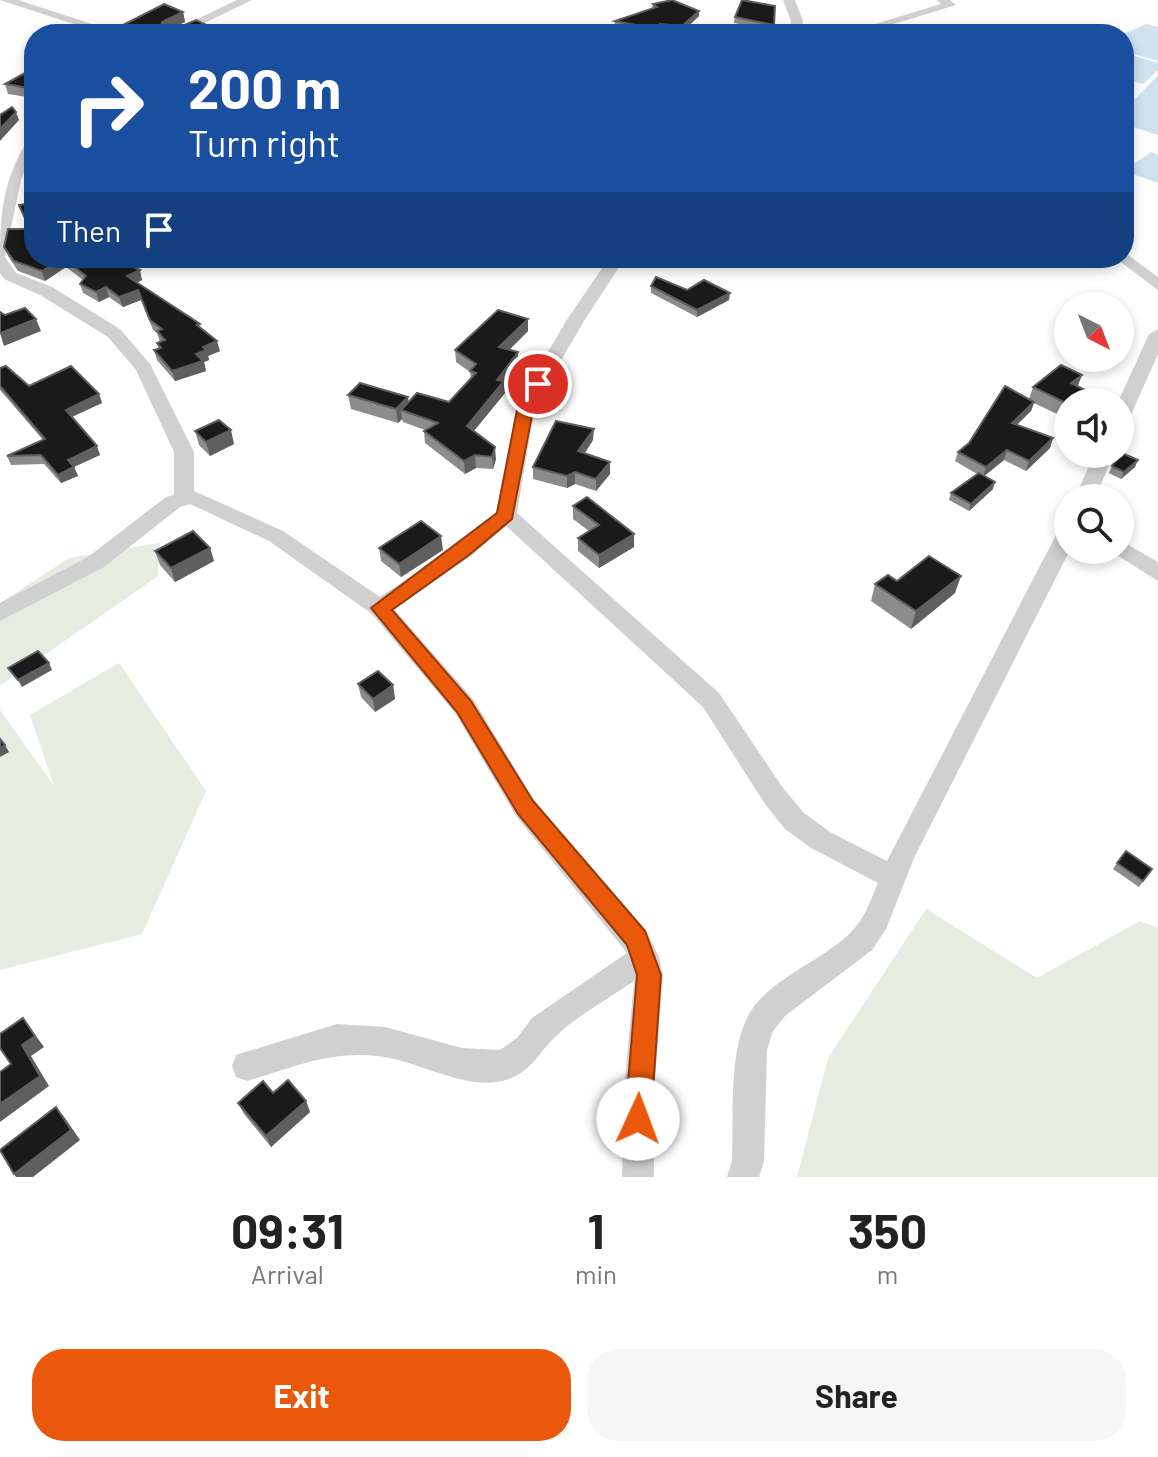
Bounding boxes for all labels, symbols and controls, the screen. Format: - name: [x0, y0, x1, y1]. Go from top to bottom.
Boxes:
- text: 200 m: [188, 53, 341, 120]
- icon: right: [56, 56, 160, 160]
- text: Turn right: [188, 121, 340, 164]
- icon: arrive: [137, 208, 181, 252]
- text: Then: [56, 212, 121, 248]
- north arrow: [1054, 292, 1134, 372]
- map controls: [1054, 292, 1134, 564]
- pin: [504, 350, 572, 418]
- icon: arrive: [516, 362, 560, 406]
- button: sound: [1054, 388, 1134, 468]
- button: search: [1054, 484, 1134, 564]
- position arrow: [596, 1077, 680, 1161]
- text: 09:31: [231, 1201, 344, 1259]
- text: 1: [587, 1201, 604, 1259]
- text: 350: [848, 1201, 927, 1259]
- text: Arrival: [251, 1258, 324, 1289]
- text: min: [575, 1258, 617, 1289]
- text: m: [877, 1258, 898, 1289]
- button: Exit: [32, 1349, 571, 1441]
- button: Share: [587, 1349, 1126, 1441]

